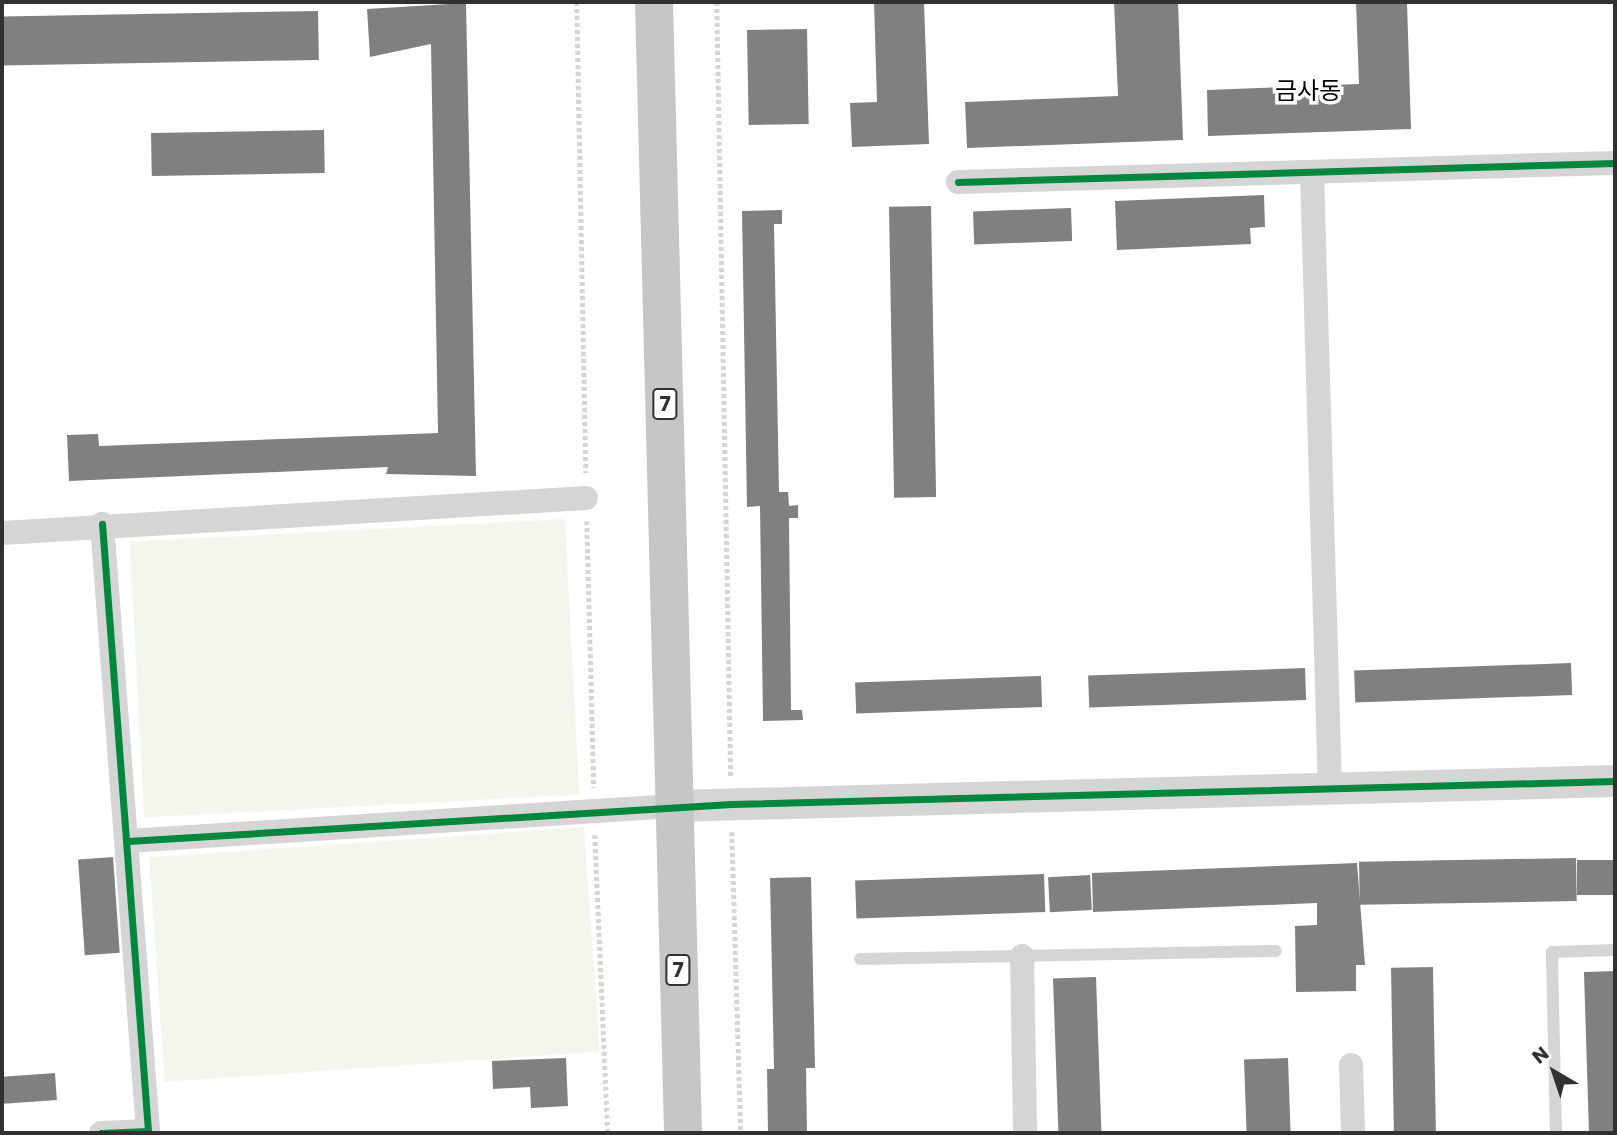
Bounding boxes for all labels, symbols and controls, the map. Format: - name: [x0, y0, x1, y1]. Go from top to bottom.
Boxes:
- district label: 금사동: [1275, 77, 1341, 105]
- road number: 7: [651, 386, 679, 422]
- road number: 7: [664, 953, 692, 988]
- north arrow: [1519, 1037, 1589, 1107]
- text: N: [1526, 1040, 1555, 1070]

